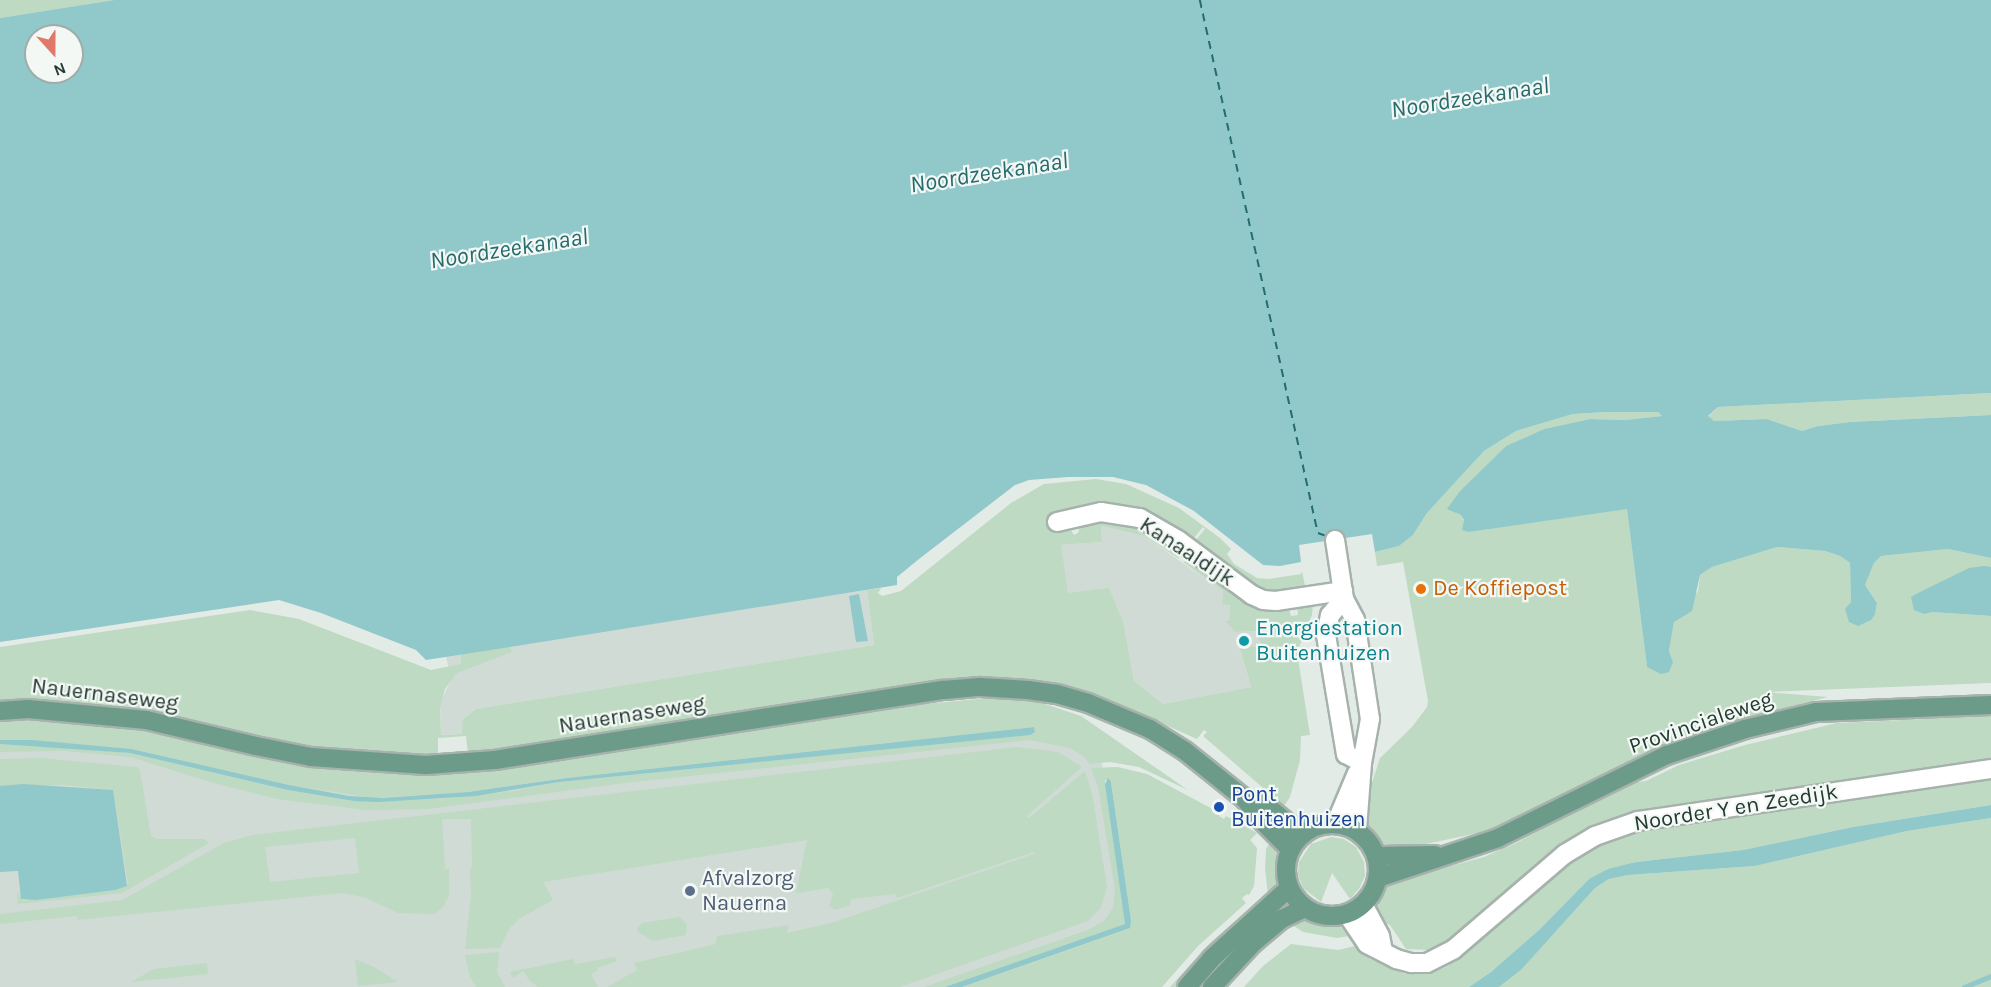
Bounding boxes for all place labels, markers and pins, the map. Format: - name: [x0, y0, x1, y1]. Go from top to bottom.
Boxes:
- place label: De Koffiepost: [1433, 576, 1567, 602]
- marker: De Koffiepost: [1414, 582, 1428, 596]
- place label: Energiestation Buitenhuizen: [1256, 615, 1403, 666]
- marker: Energiestation Buitenhuizen: [1237, 634, 1251, 648]
- place label: Pont Buitenhuizen: [1231, 781, 1366, 832]
- marker: Pont Buitenhuizen: [1212, 800, 1226, 814]
- place label: Afvalzorg Nauerna: [702, 865, 794, 916]
- marker: Afvalzorg Nauerna: [683, 884, 697, 898]

